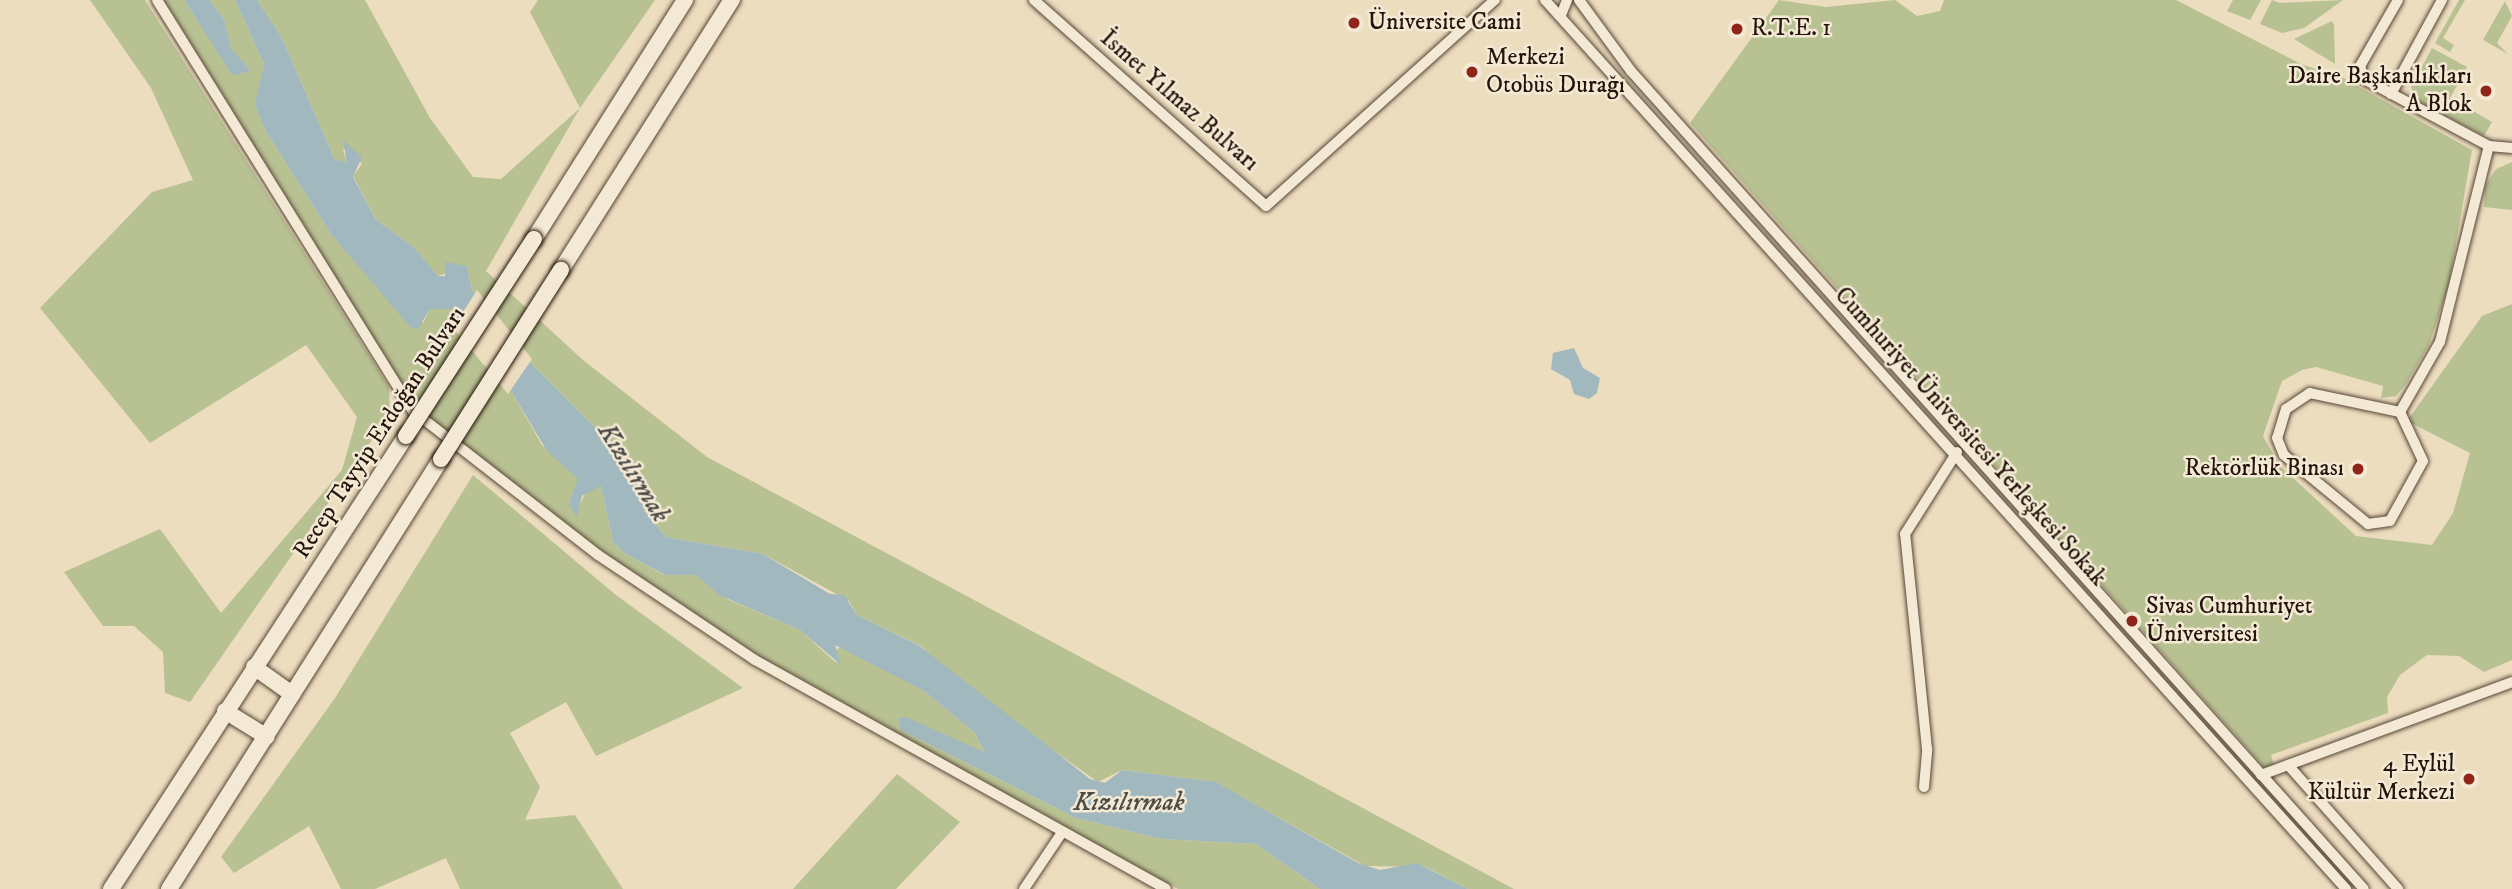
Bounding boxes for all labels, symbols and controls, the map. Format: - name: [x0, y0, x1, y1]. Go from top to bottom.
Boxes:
- place label: Üniversite Cami: [1368, 9, 1521, 37]
- marker: Üniversite Cami: [1346, 15, 1362, 31]
- place label: R.T.E. 1: [1751, 15, 1831, 43]
- marker: R.T.E. 1: [1729, 21, 1745, 37]
- street label: İsmet Yılmaz Bulvarı: [1094, 24, 1264, 178]
- place label: Merkezi Otobüs Durağı: [1486, 44, 1625, 100]
- place label: Daire Başkanlıkları A Blok: [2288, 63, 2472, 119]
- marker: Merkezi Otobüs Durağı: [1464, 64, 1480, 80]
- marker: Daire Başkanlıkları A Blok: [2478, 83, 2494, 99]
- street label: Cumhuriyet Üniversitesi Yerleşkesi Sokak: [1828, 281, 2112, 593]
- street label: Recep Tayyip Erdoğan Bulvarı: [288, 302, 472, 564]
- water label: Kızılırmak: [590, 418, 676, 528]
- place label: Rektörlük Binası: [2184, 455, 2344, 483]
- marker: Rektörlük Binası: [2350, 461, 2366, 477]
- place label: Sivas Cumhuriyet Üniversitesi: [2146, 593, 2312, 649]
- marker: Sivas Cumhuriyet Üniversitesi: [2124, 613, 2140, 629]
- place label: 4 Eylül Kültür Merkezi: [2308, 751, 2455, 807]
- marker: 4 Eylül Kültür Merkezi: [2461, 771, 2477, 787]
- water label: Kızılırmak: [1073, 787, 1185, 819]

